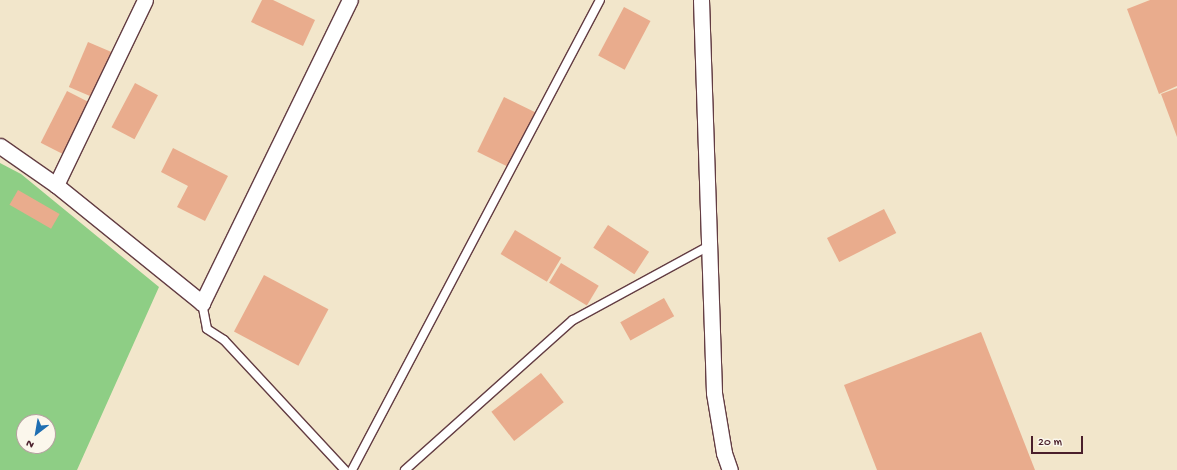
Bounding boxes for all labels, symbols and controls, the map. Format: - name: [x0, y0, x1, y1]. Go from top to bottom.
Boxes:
- north arrow: [16, 414, 56, 454]
- scale bar: [1033, 428, 1085, 454]
- text: N: [24, 436, 37, 450]
- text: 20 m: [1038, 436, 1062, 450]

